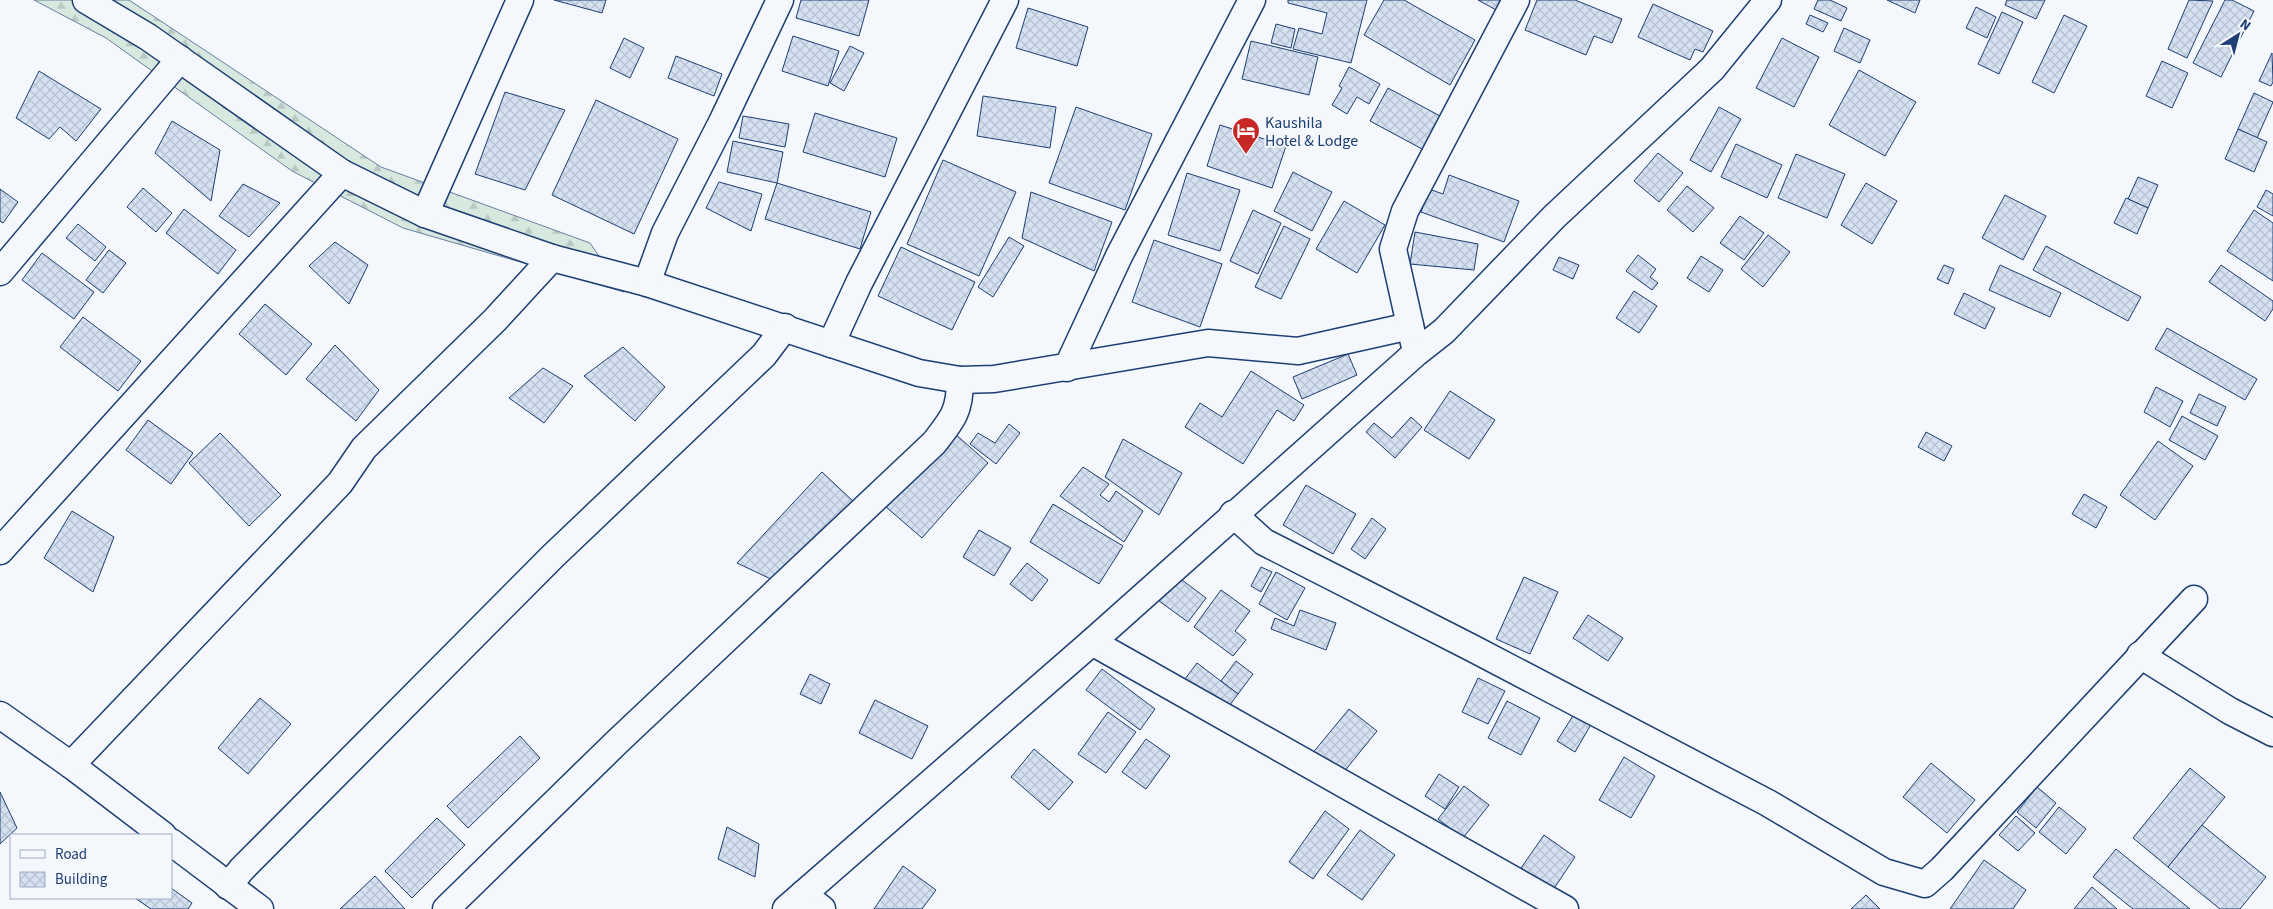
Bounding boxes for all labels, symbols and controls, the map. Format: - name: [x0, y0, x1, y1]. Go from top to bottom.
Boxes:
- north arrow: [2213, 10, 2263, 60]
- text: N: [2235, 14, 2255, 36]
- place label: Kaushila Hotel & Lodge: [1265, 112, 1358, 152]
- hotel icon: Kaushila Hotel & Lodge: [1231, 116, 1261, 155]
- legend: [10, 834, 172, 899]
- text: Road: [55, 844, 87, 865]
- text: Building: [55, 869, 108, 890]

